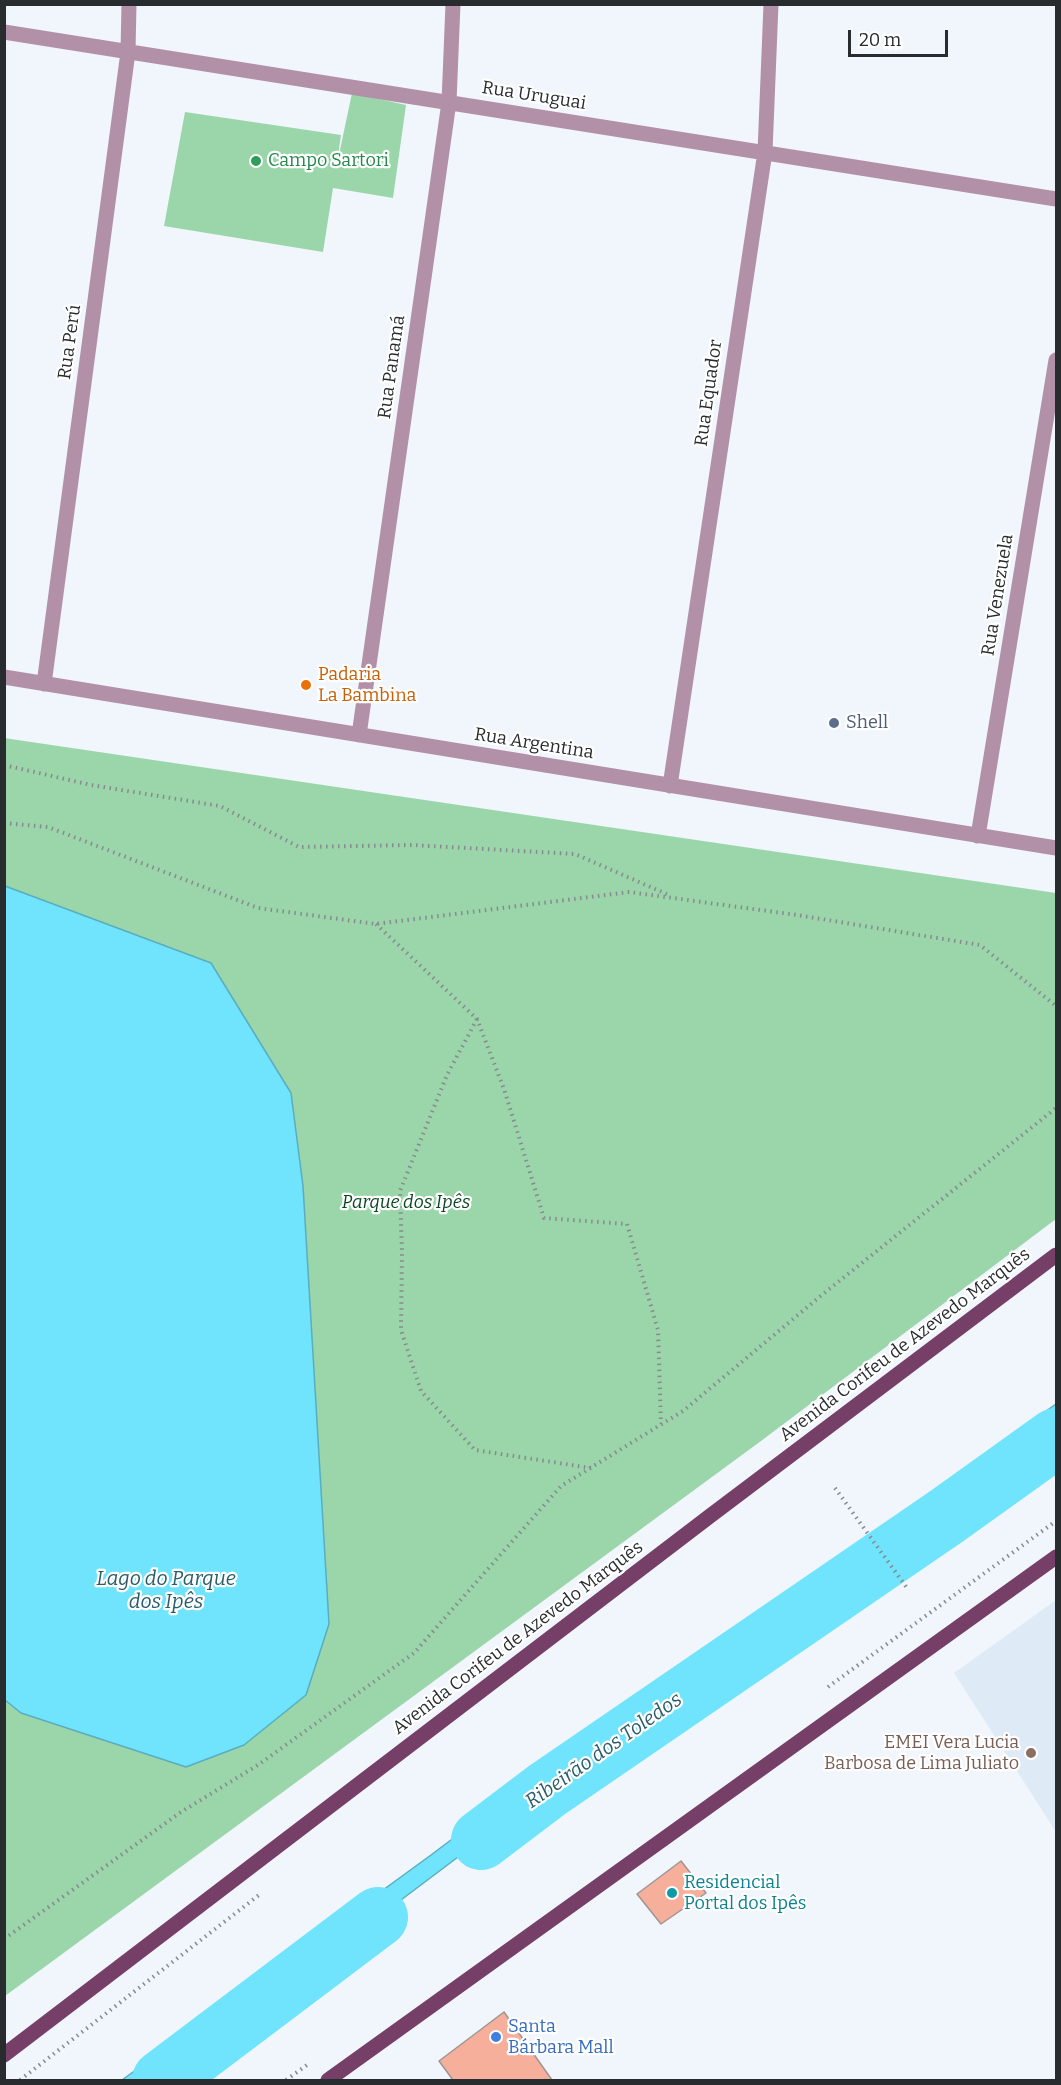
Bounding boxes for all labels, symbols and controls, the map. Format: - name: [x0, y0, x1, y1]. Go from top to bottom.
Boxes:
- scale bar: [851, 18, 952, 56]
- text: 20 m: [859, 29, 901, 51]
- street label: Rua Uruguai: [480, 77, 588, 115]
- place label: Campo Sartori: [268, 150, 389, 172]
- marker: Campo Sartori: [249, 154, 263, 168]
- street label: Rua Perú: [54, 303, 86, 381]
- street label: Rua Panamá: [374, 314, 410, 420]
- street label: Rua Equador: [691, 338, 727, 448]
- street label: Rua Venezuela: [978, 533, 1018, 657]
- place label: Padaria La Bambina: [318, 664, 416, 706]
- marker: Padaria La Bambina: [299, 678, 313, 692]
- place label: Shell: [846, 712, 888, 734]
- marker: Shell: [827, 716, 841, 730]
- street label: Rua Argentina: [473, 724, 595, 764]
- park label: Parque dos Ipês: [342, 1192, 470, 1214]
- street label: Avenida Corifeu de Azevedo Marquês: [775, 1244, 1035, 1446]
- street label: Avenida Corifeu de Azevedo Marquês: [388, 1537, 648, 1739]
- water label: Lago do Parque dos Ipês: [96, 1567, 236, 1614]
- water label: Ribeirão dos Toledos: [521, 1688, 687, 1814]
- place label: EMEI Vera Lucia Barbosa de Lima Juliato: [824, 1732, 1019, 1774]
- marker: EMEI Vera Lucia Barbosa de Lima Juliato: [1024, 1746, 1038, 1760]
- place label: Residencial Portal dos Ipês: [684, 1872, 806, 1914]
- marker: Residencial Portal dos Ipês: [665, 1886, 679, 1900]
- place label: Santa Bárbara Mall: [508, 2016, 614, 2058]
- marker: Santa Bárbara Mall: [489, 2030, 503, 2044]

